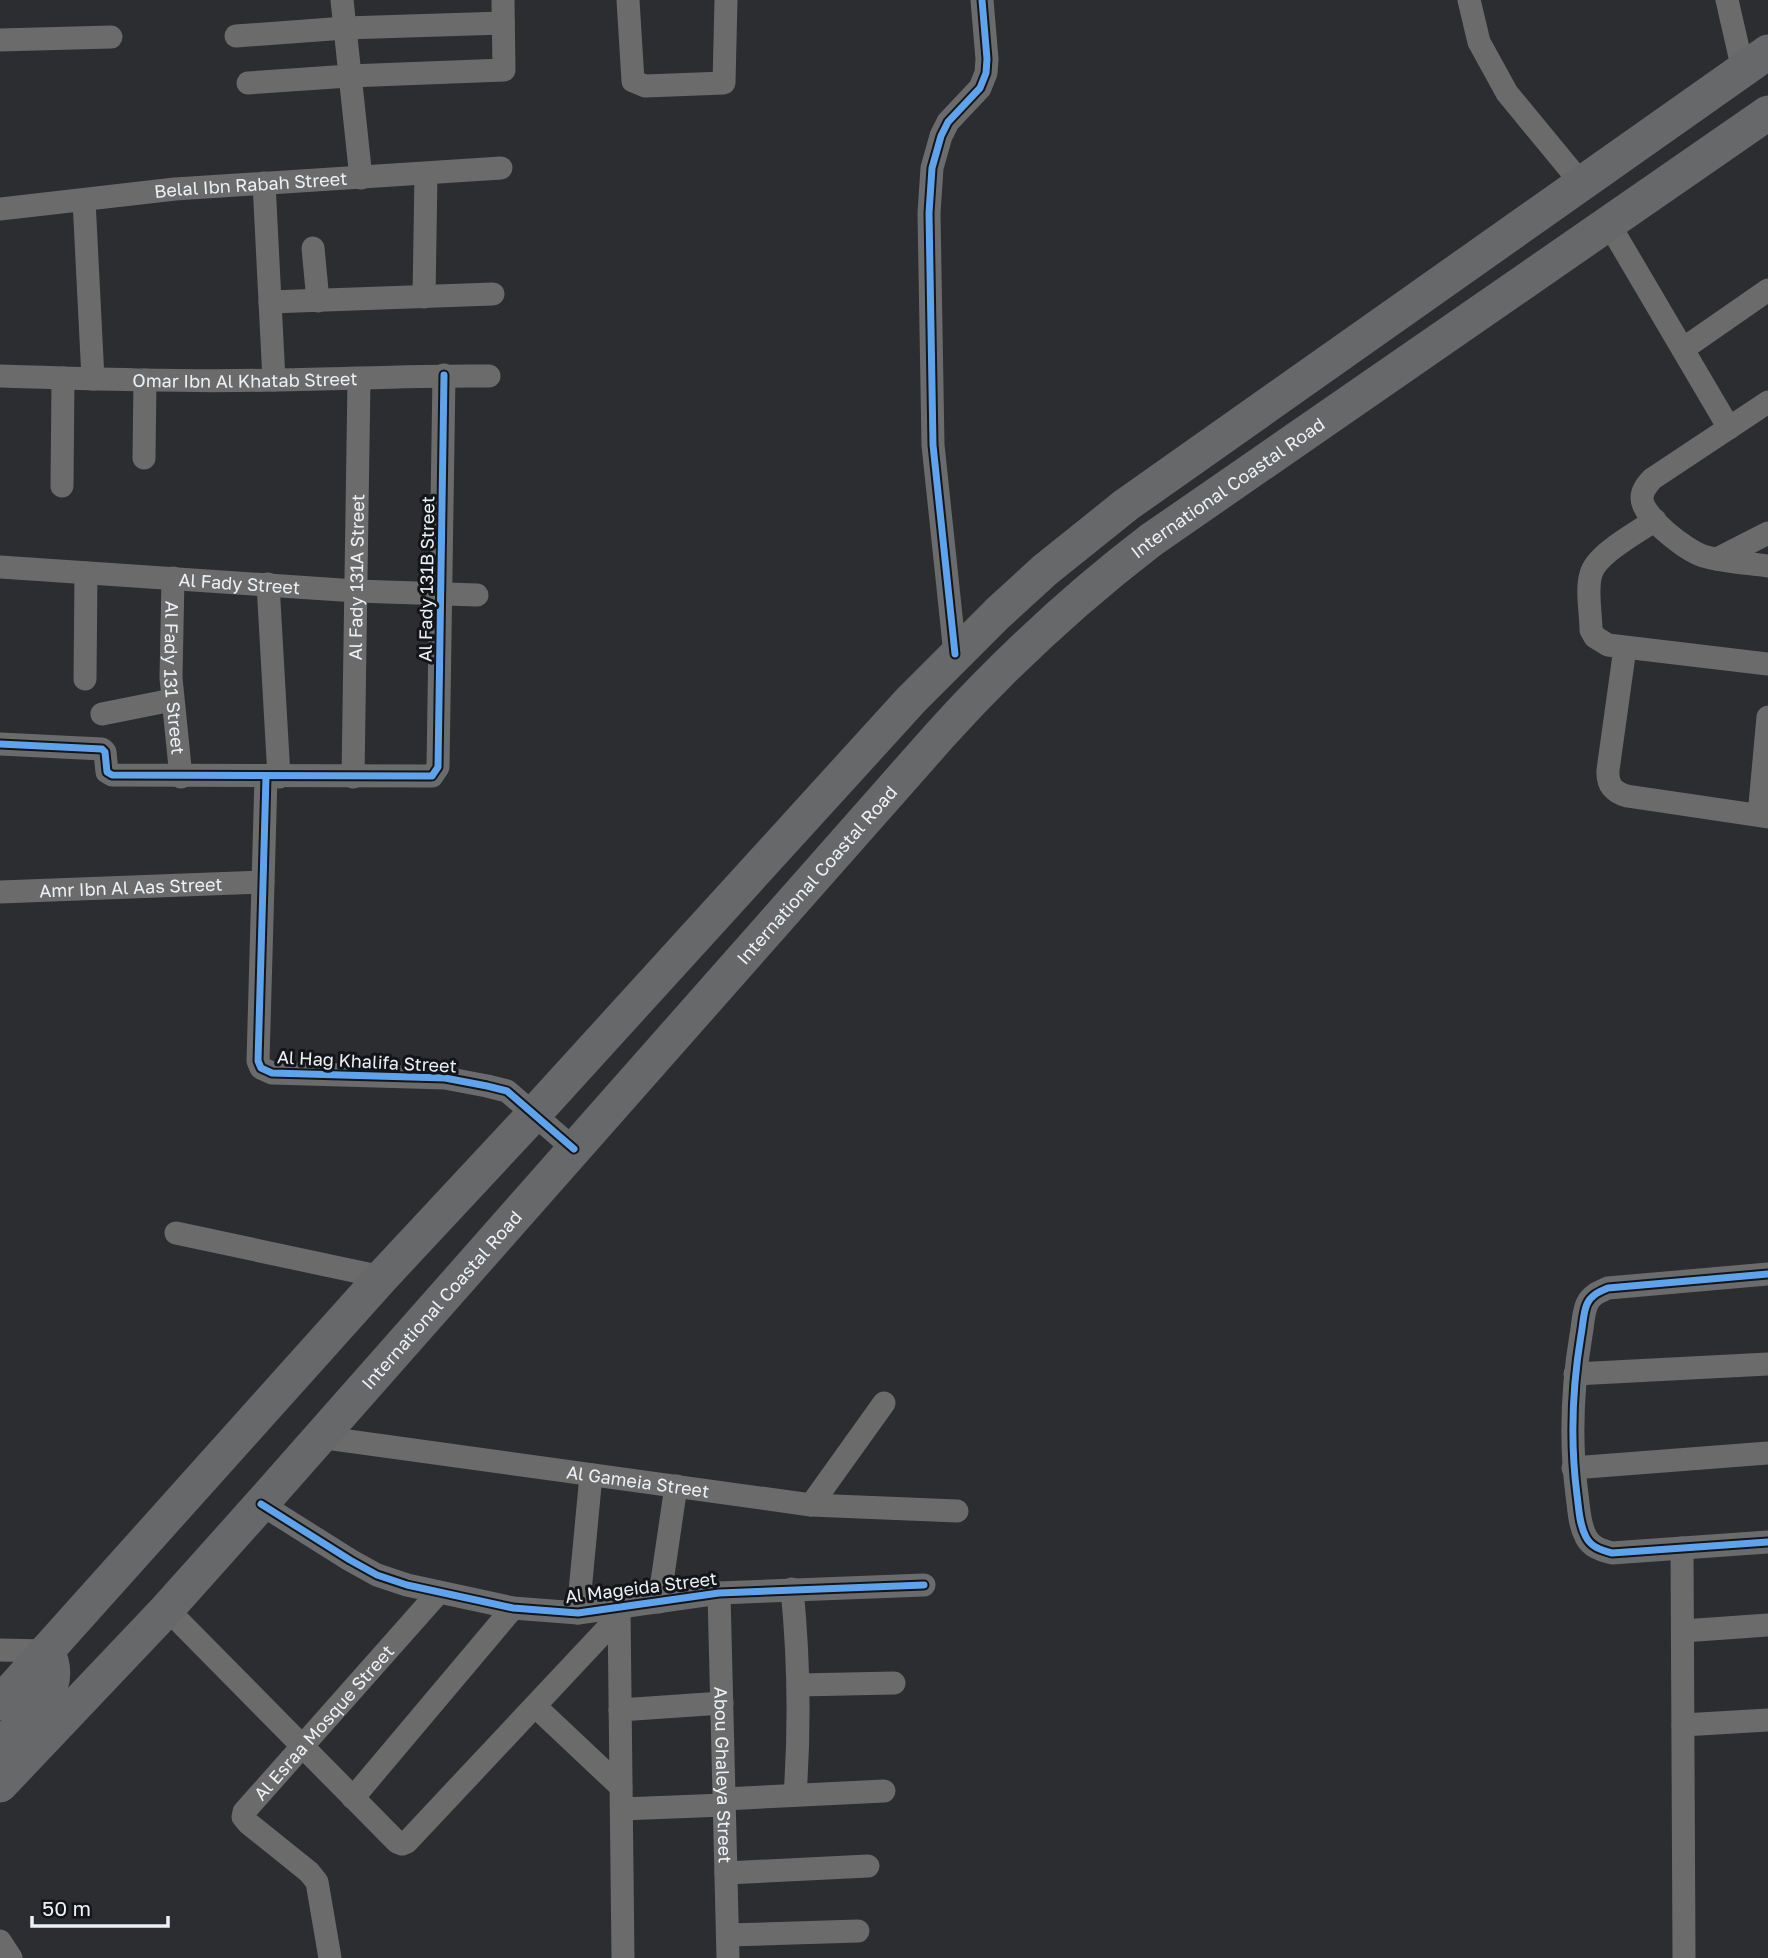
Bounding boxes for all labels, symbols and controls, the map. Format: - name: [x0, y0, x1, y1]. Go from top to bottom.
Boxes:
- street label: Belal Ibn Rabah Street: [153, 167, 348, 202]
- street label: Omar Ibn Al Khatab Street: [132, 367, 358, 392]
- street label: International Coastal Road: [1126, 412, 1329, 563]
- street label: Al Fady 131A Street: [344, 494, 368, 660]
- street label: Al Fady 131B Street: [414, 496, 438, 662]
- street label: Al Fady Street: [178, 568, 301, 598]
- street label: Al Fady 131 Street: [160, 601, 190, 756]
- street label: International Coastal Road: [732, 781, 901, 969]
- street label: Amr Ibn Al Aas Street: [39, 873, 223, 901]
- street label: Al Hag Khalifa Street: [277, 1045, 457, 1077]
- street label: International Coastal Road: [357, 1206, 526, 1394]
- street label: Al Gameia Street: [565, 1460, 711, 1502]
- street label: Al Mageida Street: [564, 1567, 718, 1607]
- street label: Al Esraa Mosque Street: [249, 1640, 398, 1804]
- street label: Abou Ghaleya Street: [710, 1686, 737, 1863]
- scale bar: [32, 1884, 168, 1928]
- text: 50 m: [42, 1895, 91, 1921]

